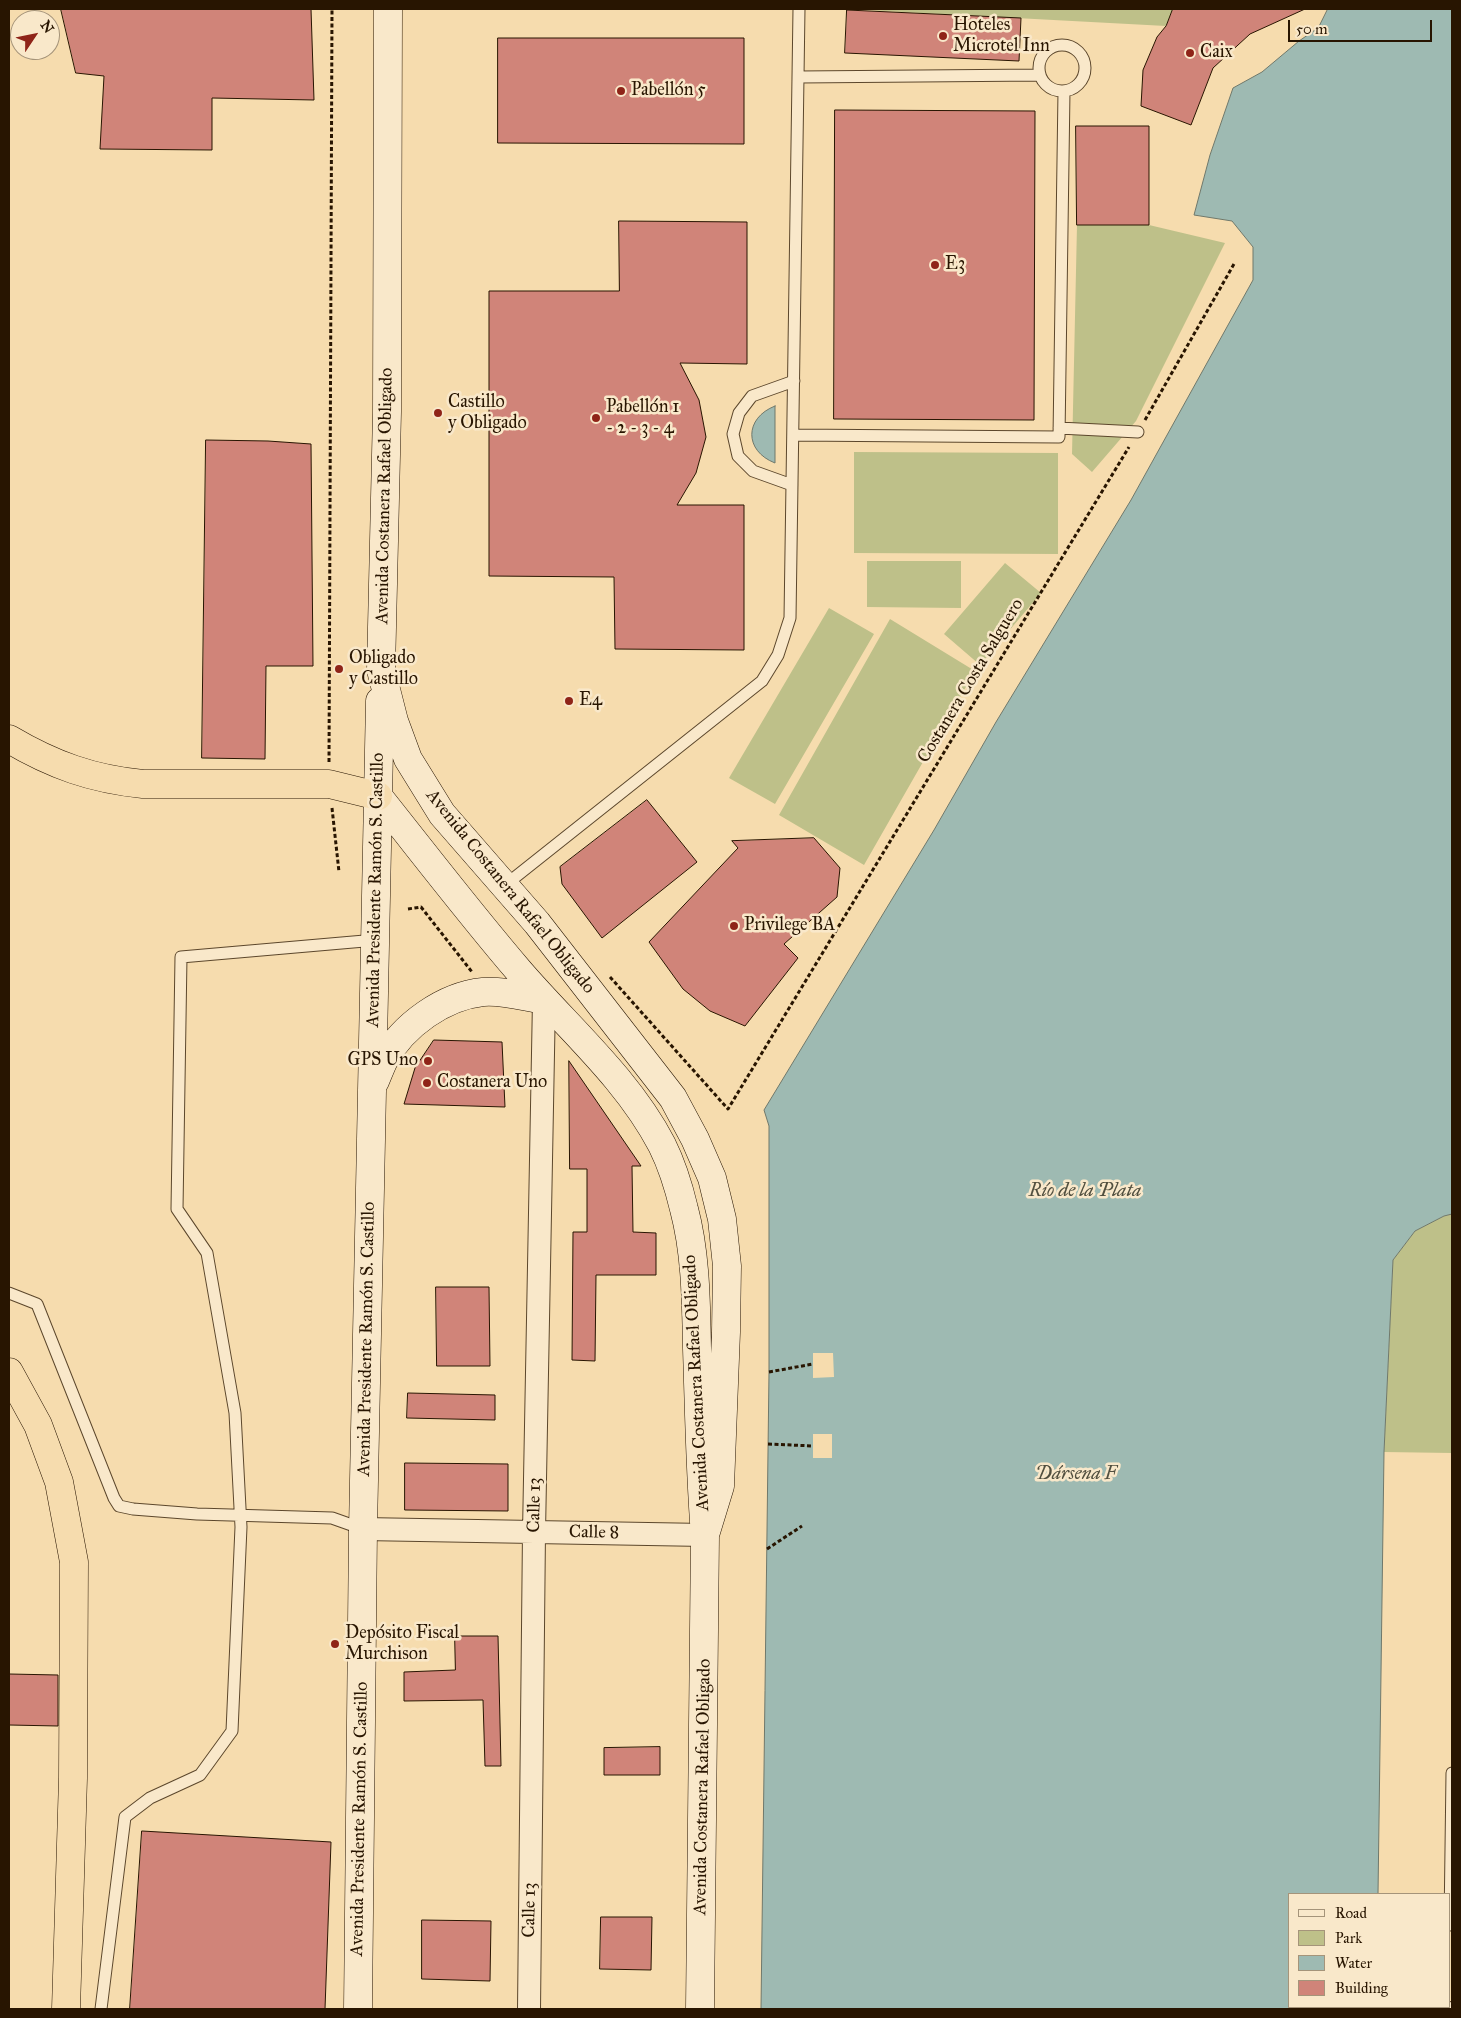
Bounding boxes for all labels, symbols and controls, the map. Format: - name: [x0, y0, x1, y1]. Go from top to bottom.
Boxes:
- north arrow: [10, 10, 60, 60]
- scale bar: [1291, 10, 1435, 42]
- place label: Hoteles Microtel Inn: [953, 15, 1050, 58]
- text: N: [37, 17, 57, 37]
- text: 50 m: [1296, 20, 1328, 38]
- marker: Hoteles Microtel Inn: [937, 30, 949, 42]
- place label: Caix: [1200, 42, 1233, 64]
- marker: Caix: [1184, 47, 1196, 59]
- place label: Pabellón 5: [631, 80, 706, 102]
- marker: Pabellón 5: [615, 85, 627, 97]
- place label: E3: [945, 254, 965, 276]
- marker: E3: [929, 259, 941, 271]
- street label: Avenida Costanera Rafael Obligado: [372, 368, 398, 624]
- place label: Castillo y Obligado: [448, 392, 527, 434]
- place label: Pabellón 1 - 2 - 3 - 4: [606, 397, 679, 439]
- marker: Castillo y Obligado: [432, 407, 444, 419]
- marker: Pabellón 1 - 2 - 3 - 4: [590, 412, 602, 424]
- street label: Costanera Costa Salguero: [913, 595, 1029, 767]
- place label: Obligado y Castillo: [349, 648, 418, 691]
- marker: Obligado y Castillo: [333, 663, 345, 675]
- place label: E4: [579, 690, 602, 712]
- marker: E4: [563, 695, 575, 707]
- street label: Avenida Presidente Ramón S. Castillo: [363, 752, 389, 1028]
- street label: Avenida Costanera Rafael Obligado: [421, 786, 599, 998]
- place label: Privilege BA: [744, 915, 835, 937]
- marker: Privilege BA: [728, 920, 740, 932]
- place label: GPS Uno: [348, 1050, 418, 1072]
- marker: GPS Uno: [422, 1055, 434, 1067]
- place label: Costanera Uno: [437, 1072, 547, 1094]
- marker: Costanera Uno: [421, 1077, 433, 1089]
- water label: Río de la Plata: [1029, 1180, 1141, 1202]
- street label: Avenida Presidente Ramón S. Castillo: [354, 1201, 380, 1477]
- street label: Avenida Costanera Rafael Obligado: [680, 1254, 714, 1512]
- water label: Dársena F: [1036, 1463, 1116, 1485]
- street label: Calle 13: [524, 1477, 546, 1533]
- street label: Calle 8: [569, 1522, 619, 1544]
- place label: Depósito Fiscal Murchison: [345, 1623, 459, 1666]
- marker: Depósito Fiscal Murchison: [329, 1638, 341, 1650]
- street label: Avenida Costanera Rafael Obligado: [690, 1659, 716, 1915]
- street label: Avenida Presidente Ramón S. Castillo: [347, 1681, 373, 1957]
- street label: Calle 13: [519, 1882, 541, 1938]
- legend: [1288, 1893, 1451, 2008]
- text: Road: [1335, 1904, 1367, 1922]
- text: Park: [1335, 1929, 1362, 1947]
- text: Water: [1335, 1954, 1372, 1972]
- text: Building: [1335, 1979, 1388, 1997]

